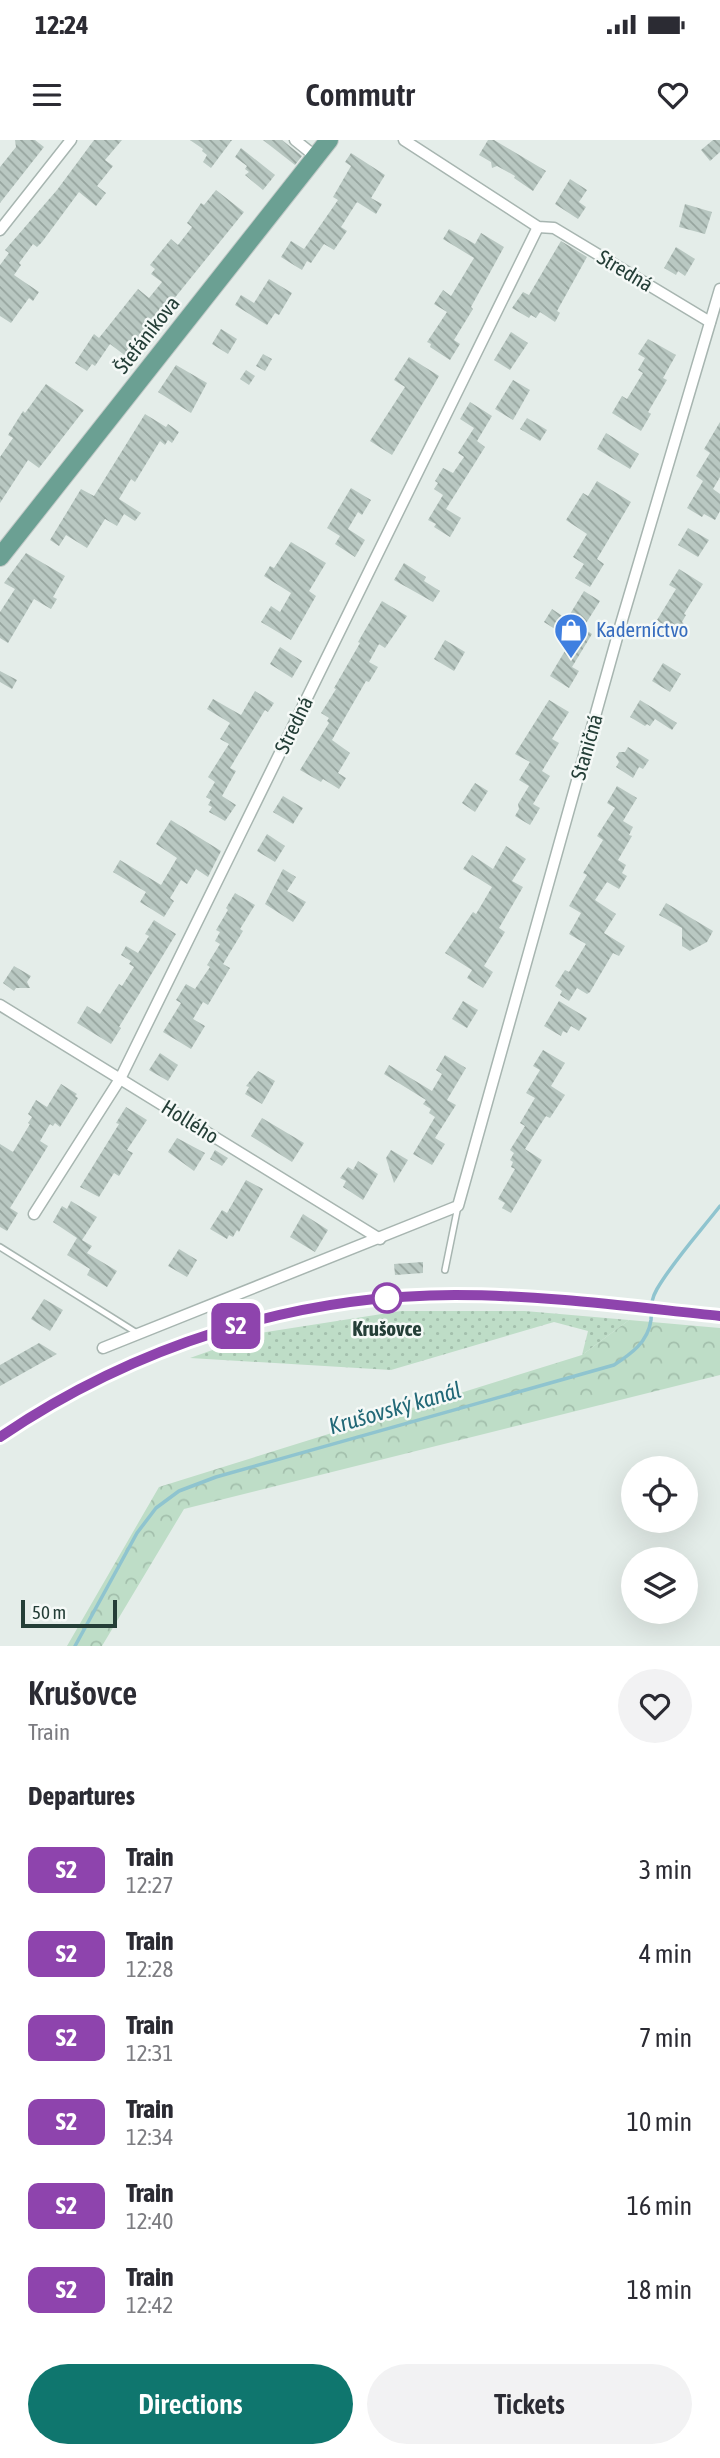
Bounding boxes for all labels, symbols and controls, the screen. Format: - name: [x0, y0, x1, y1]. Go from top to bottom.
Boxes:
- text: 12:24: [35, 10, 89, 40]
- icon: menu: [28, 76, 66, 114]
- text: Commutr: [305, 76, 415, 113]
- icon: heart: [654, 76, 692, 114]
- street label: Stredná: [593, 244, 658, 296]
- street label: Štefánikova: [109, 291, 184, 378]
- shop icon: Kaderníctvo: [552, 611, 590, 660]
- place label: Kaderníctvo: [596, 617, 688, 641]
- street label: Stredná: [269, 692, 317, 757]
- street label: Staničná: [565, 711, 607, 782]
- street label: Hollého: [158, 1094, 223, 1148]
- marker: Krušovce: [372, 1283, 402, 1313]
- line badge: S2: [204, 1303, 268, 1349]
- text: S2: [225, 1312, 247, 1339]
- place label: Krušovce: [352, 1316, 422, 1340]
- water label: Krušovský kanál: [326, 1377, 464, 1439]
- map controls: [621, 1456, 698, 1624]
- button: locate: [621, 1456, 698, 1533]
- button: layers: [621, 1547, 698, 1624]
- scale bar: [21, 1597, 117, 1629]
- text: 50 m: [32, 1601, 66, 1623]
- button: heart: [618, 1669, 692, 1743]
- text: Krušovce: [28, 1674, 137, 1712]
- text: Train: [28, 1719, 70, 1745]
- text: Departures: [28, 1781, 135, 1811]
- text: Train: [126, 1842, 174, 1872]
- text: 3 min: [639, 1855, 692, 1885]
- text: S2: [56, 1856, 77, 1883]
- text: 12:27: [126, 1872, 173, 1898]
- text: Train: [126, 1926, 174, 1956]
- text: 4 min: [639, 1939, 692, 1969]
- text: S2: [56, 1940, 77, 1967]
- text: 12:28: [126, 1956, 173, 1982]
- text: Train: [126, 2010, 174, 2040]
- text: 7 min: [639, 2023, 692, 2053]
- text: S2: [56, 2024, 77, 2051]
- text: 12:31: [126, 2040, 173, 2066]
- text: Train: [126, 2094, 174, 2124]
- text: 10 min: [627, 2107, 692, 2137]
- text: S2: [56, 2108, 77, 2135]
- text: 12:34: [126, 2124, 173, 2150]
- text: Train: [126, 2178, 174, 2208]
- text: 16 min: [627, 2191, 692, 2221]
- text: S2: [56, 2192, 77, 2219]
- text: 12:40: [126, 2208, 173, 2234]
- text: Train: [126, 2262, 174, 2292]
- text: 18 min: [627, 2275, 692, 2305]
- text: S2: [56, 2276, 77, 2303]
- text: 12:42: [126, 2292, 173, 2318]
- button: Directions: [28, 2364, 353, 2444]
- button: Tickets: [367, 2364, 692, 2444]

